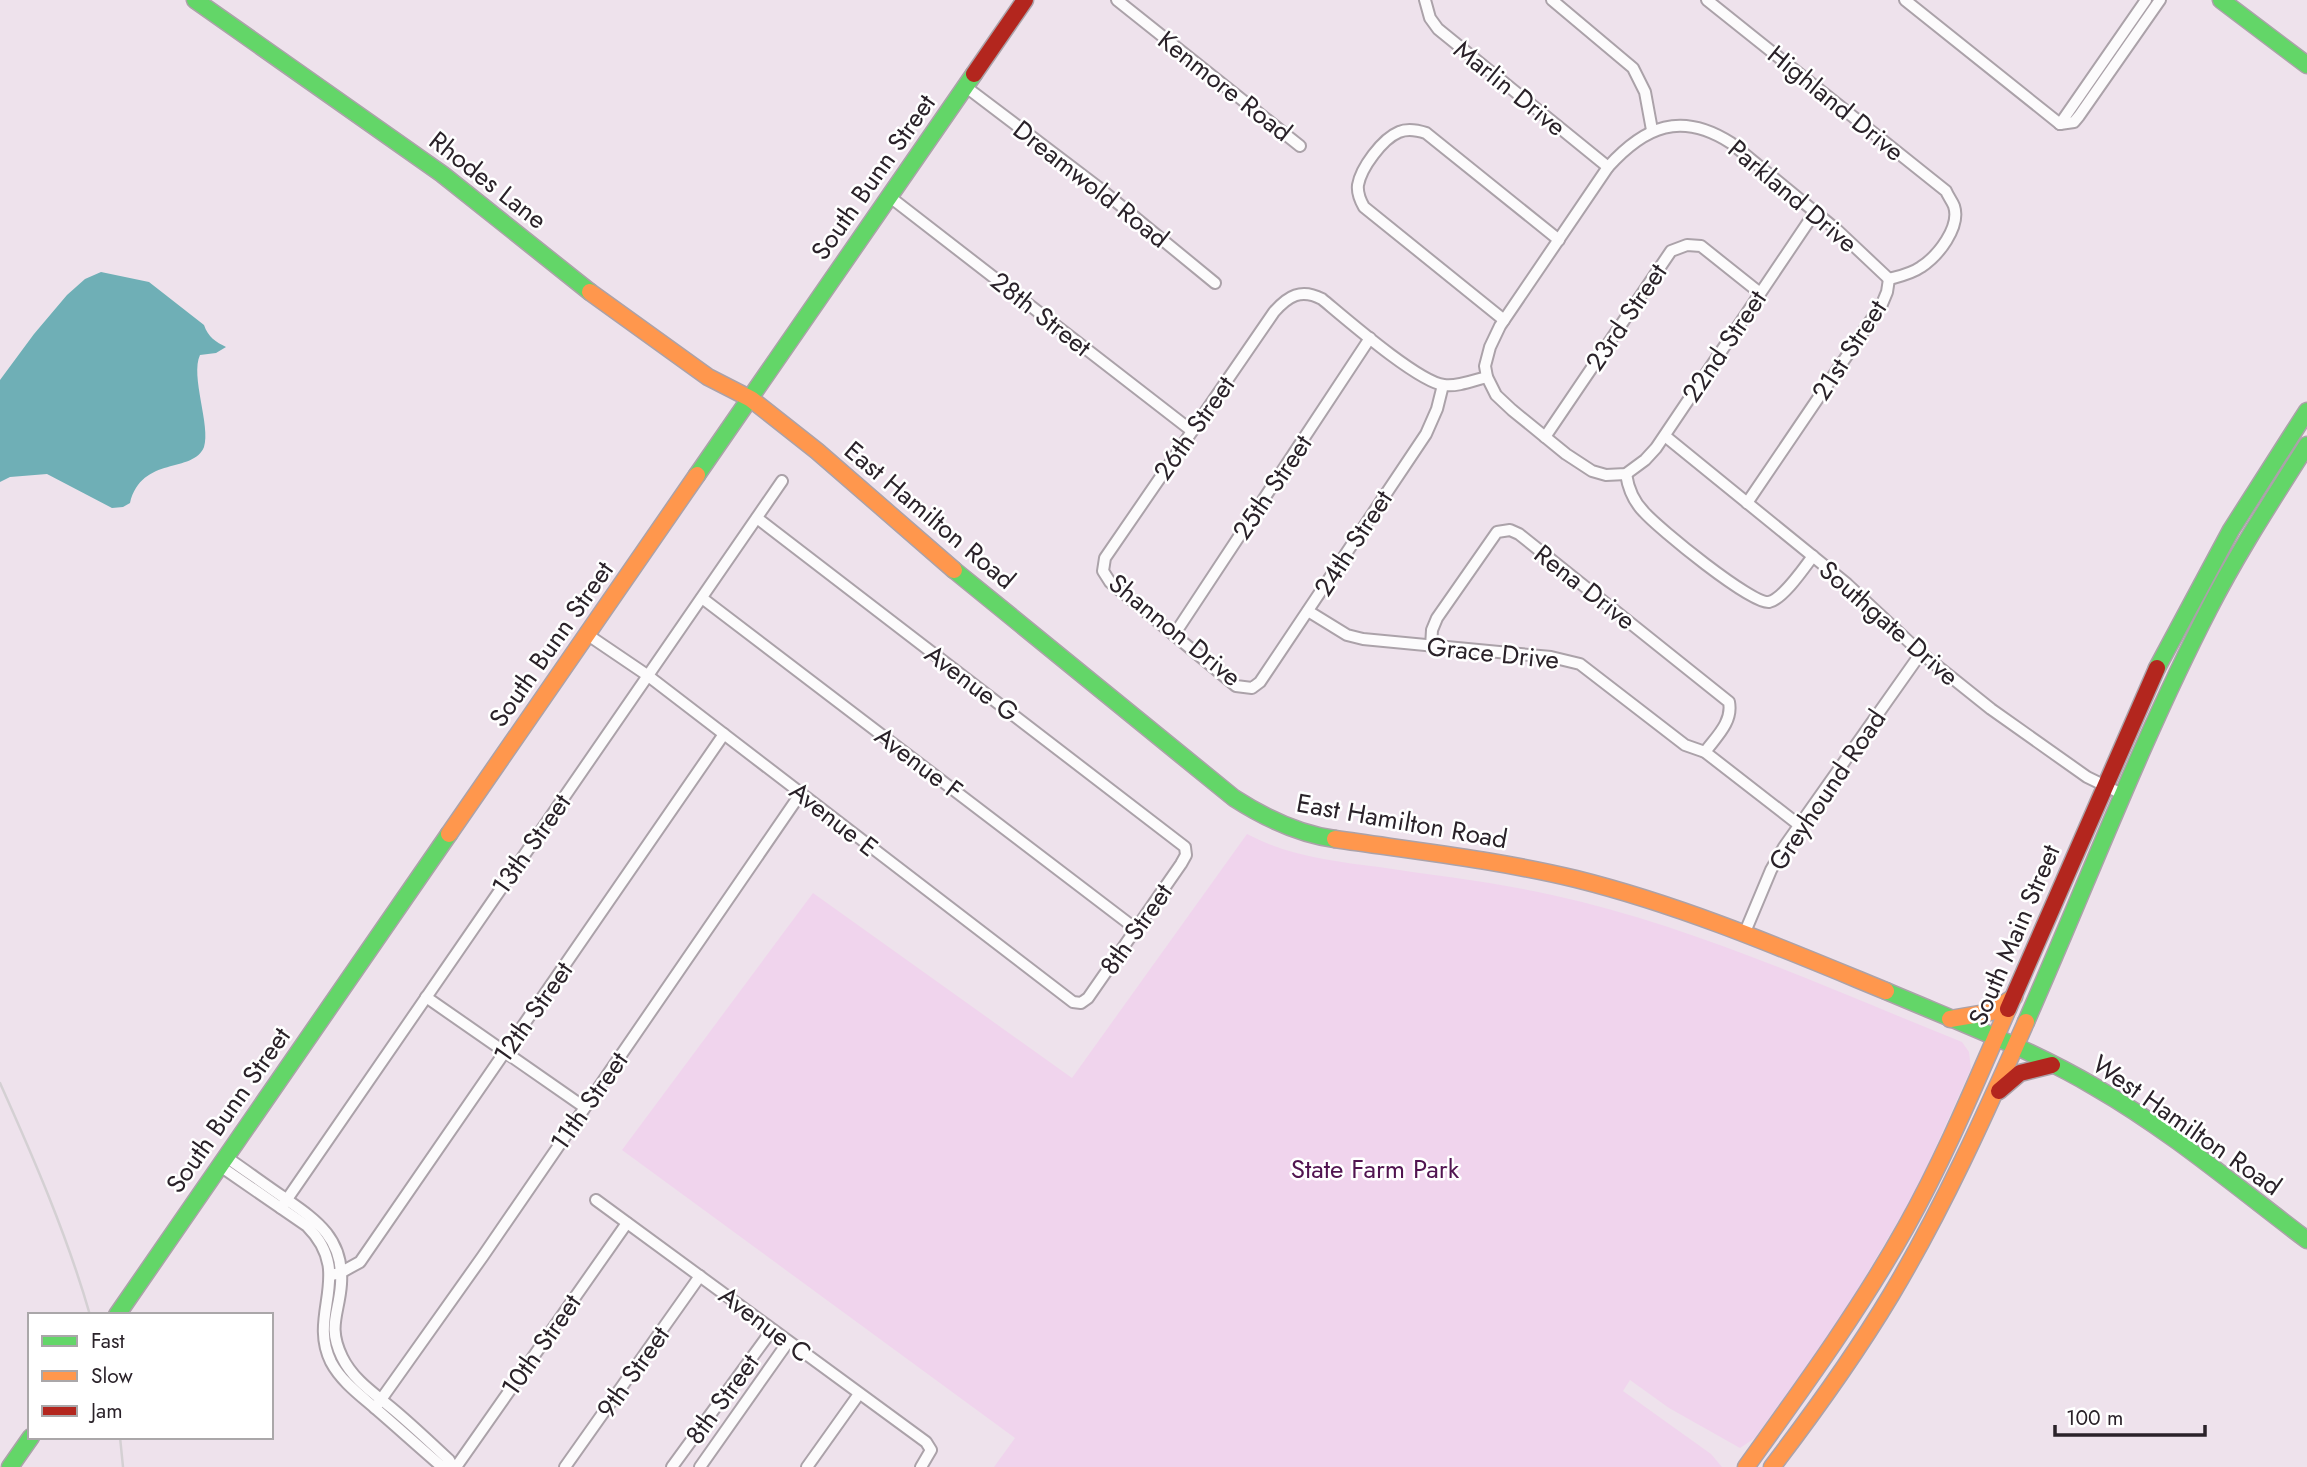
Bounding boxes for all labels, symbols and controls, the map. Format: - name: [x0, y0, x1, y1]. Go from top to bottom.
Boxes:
- street label: Kenmore Road: [1150, 21, 1300, 151]
- street label: Marlin Drive: [1446, 31, 1574, 145]
- street label: Highland Drive: [1759, 36, 1913, 170]
- street label: South Bunn Street: [801, 86, 945, 268]
- street label: Dreamwold Road: [1005, 111, 1177, 257]
- street label: Rhodes Lane: [421, 122, 555, 238]
- street label: Parkland Drive: [1720, 130, 1866, 262]
- street label: 23rd Street: [1576, 255, 1676, 378]
- street label: 28th Street: [983, 262, 1100, 366]
- street label: 22nd Street: [1672, 282, 1776, 410]
- street label: 21st Street: [1802, 292, 1896, 408]
- street label: 26th Street: [1144, 368, 1244, 488]
- street label: 25th Street: [1223, 426, 1321, 547]
- street label: East Hamilton Road: [836, 432, 1024, 598]
- street label: 24th Street: [1304, 482, 1402, 604]
- street label: Rena Drive: [1526, 535, 1644, 639]
- street label: Southgate Drive: [1811, 551, 1967, 695]
- street label: South Bunn Street: [479, 553, 623, 735]
- street label: Shannon Drive: [1100, 565, 1250, 695]
- street label: Grace Drive: [1425, 627, 1561, 679]
- street label: Avenue G: [917, 635, 1027, 731]
- street label: Greyhound Road: [1759, 702, 1895, 878]
- street label: Avenue F: [867, 717, 971, 809]
- street label: Avenue E: [782, 772, 886, 866]
- street label: East Hamilton Road: [1294, 784, 1510, 858]
- street label: 13th Street: [482, 785, 580, 902]
- street label: South Main Street: [1959, 838, 2070, 1032]
- street label: 8th Street: [1091, 875, 1182, 982]
- street label: 12th Street: [484, 953, 582, 1071]
- street label: South Bunn Street: [156, 1019, 300, 1201]
- street label: 11th Street: [541, 1043, 637, 1158]
- street label: West Hamilton Road: [2084, 1045, 2290, 1205]
- park label: State Farm Park: [1291, 1150, 1460, 1188]
- street label: Avenue C: [711, 1277, 819, 1371]
- street label: 10th Street: [492, 1286, 591, 1404]
- legend: [28, 1313, 273, 1439]
- street label: 9th Street: [587, 1318, 679, 1426]
- text: Fast: [91, 1326, 124, 1356]
- street label: 8th Street: [676, 1345, 768, 1452]
- text: Slow: [91, 1361, 133, 1391]
- scale bar: [2055, 1394, 2206, 1438]
- text: Jam: [88, 1396, 123, 1426]
- text: 100 m: [2066, 1403, 2123, 1433]

